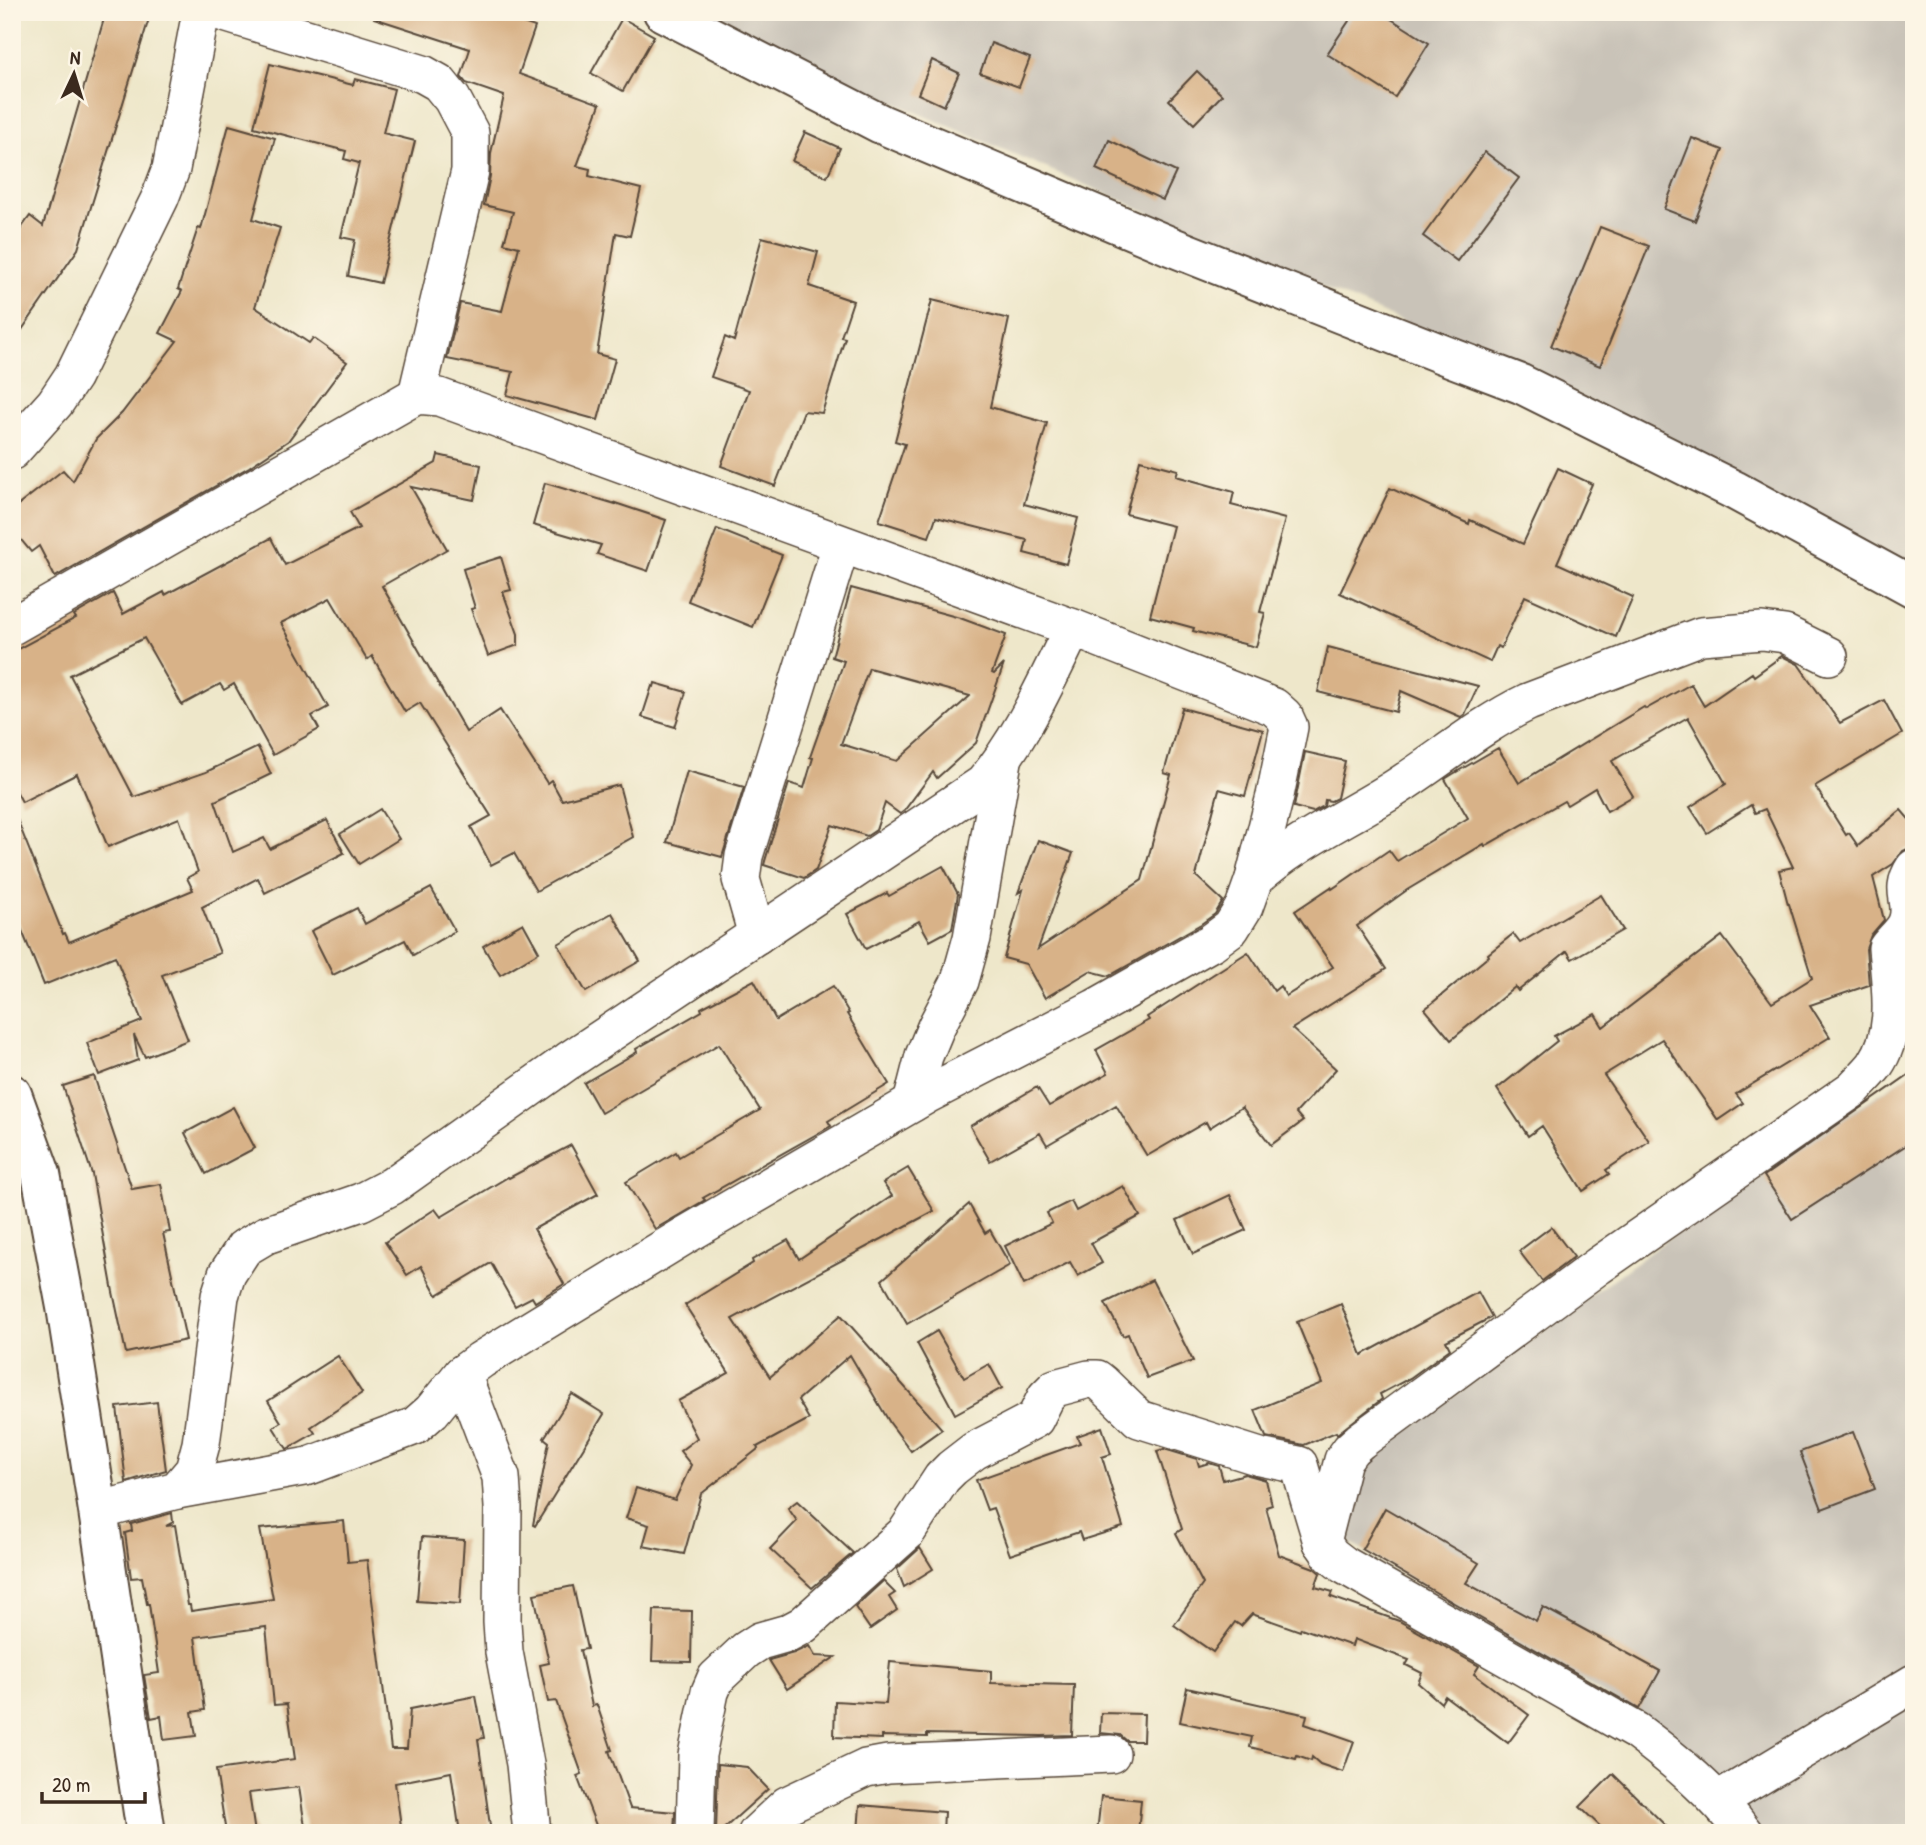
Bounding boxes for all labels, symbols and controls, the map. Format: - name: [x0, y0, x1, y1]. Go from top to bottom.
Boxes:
- north arrow: [38, 38, 108, 108]
- text: N: [69, 44, 81, 70]
- scale bar: [42, 1761, 145, 1805]
- text: 20 m: [52, 1770, 90, 1799]

